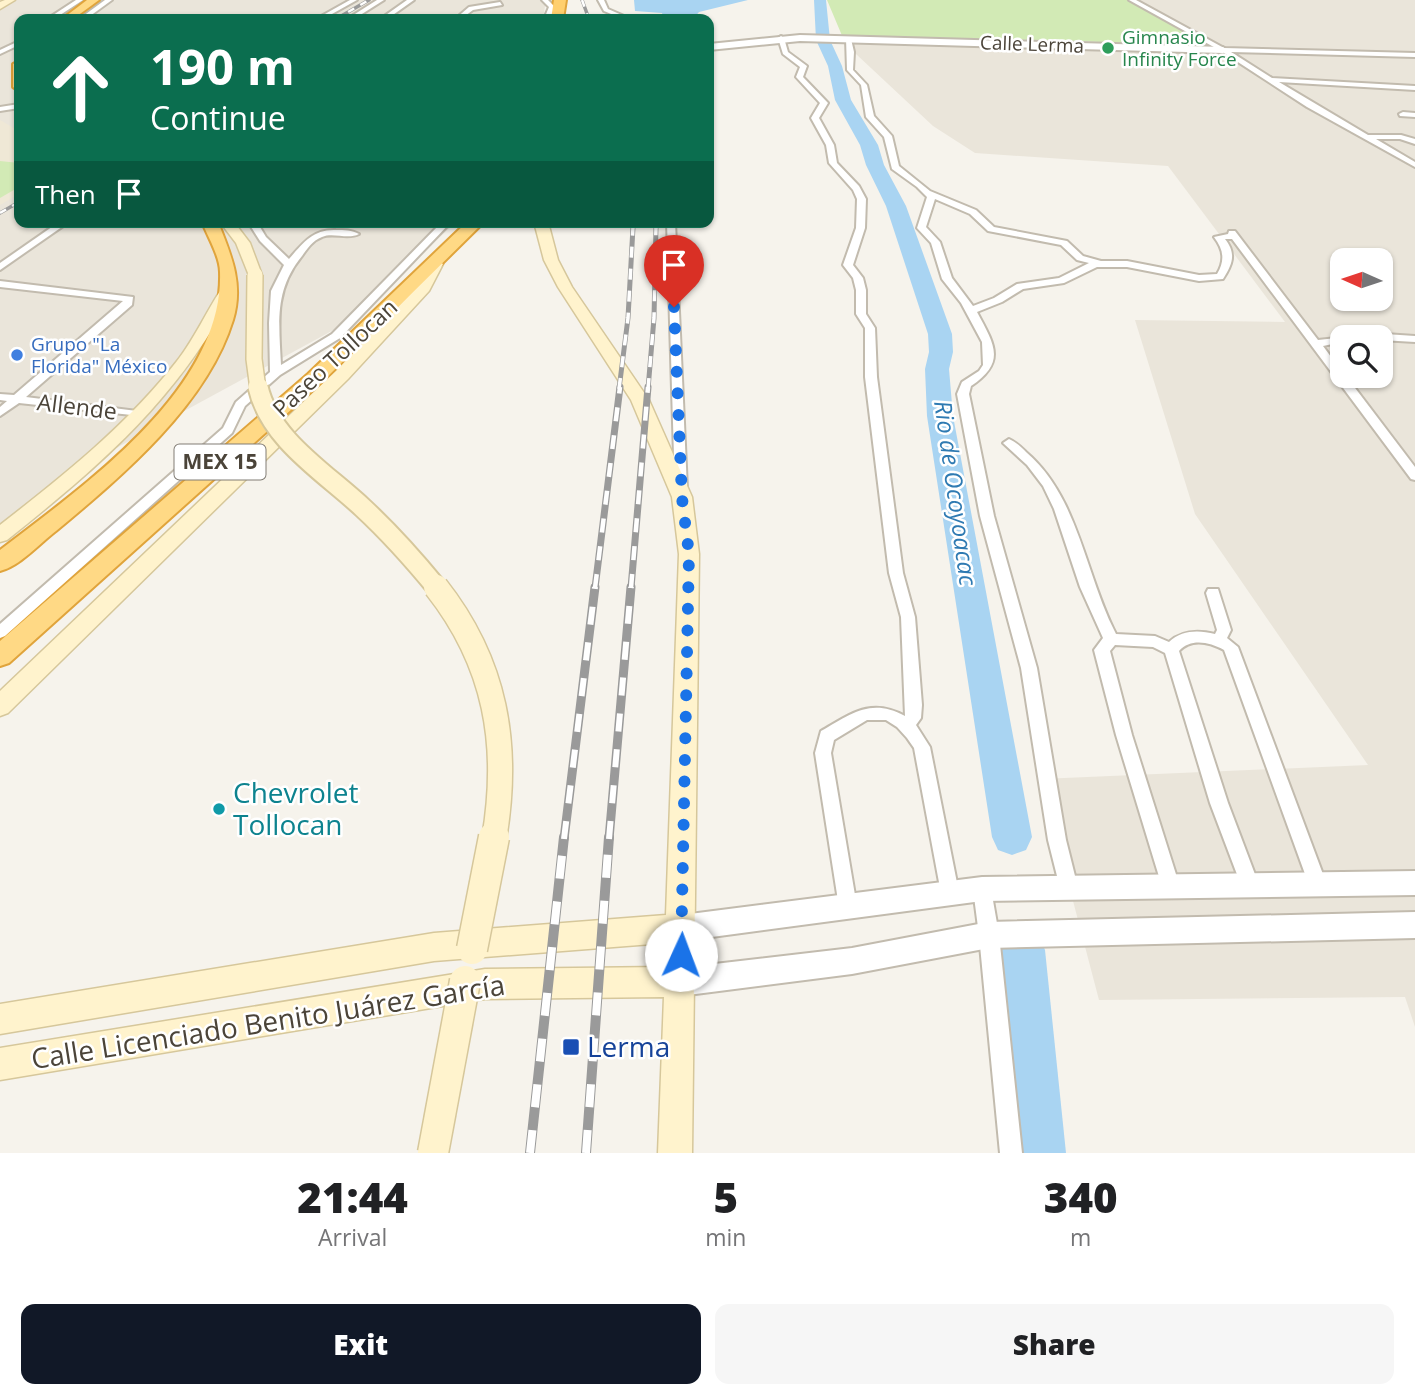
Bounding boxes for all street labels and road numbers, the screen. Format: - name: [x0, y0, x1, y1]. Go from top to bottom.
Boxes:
- street label: Calle Lerma: [979, 29, 1085, 59]
- street label: Paseo Tollocan: [265, 291, 404, 424]
- street label: Allende: [35, 385, 119, 427]
- road number: MEX 15: [174, 444, 266, 480]
- street label: Calle Licenciado Benito Juárez García: [28, 965, 507, 1077]

